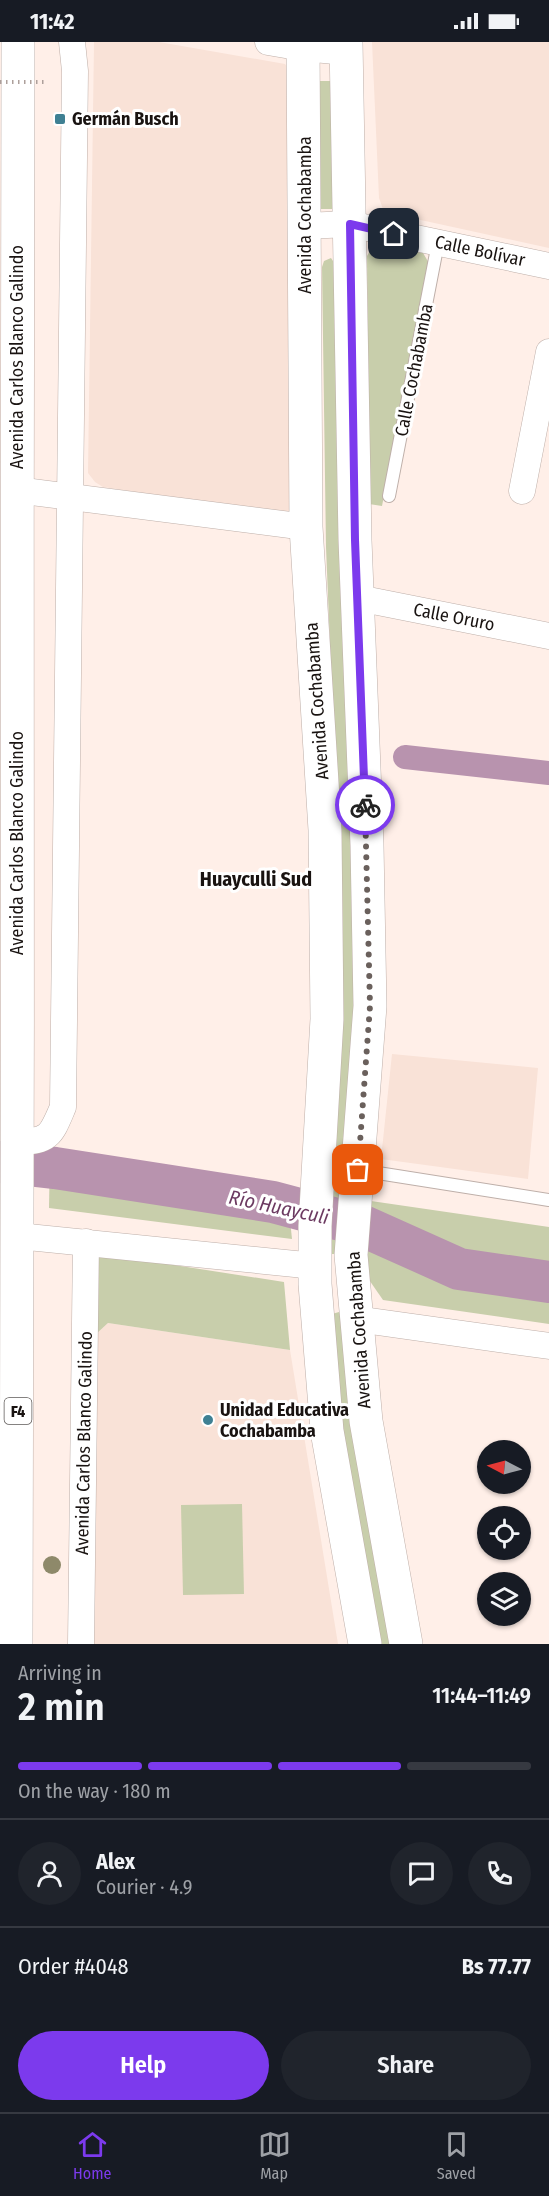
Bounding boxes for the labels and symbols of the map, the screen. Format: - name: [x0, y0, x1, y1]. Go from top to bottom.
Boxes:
- place label: Germán Busch: [72, 108, 179, 130]
- marker: Germán Busch: [53, 112, 67, 126]
- street label: Avenida Cochabamba: [294, 136, 316, 294]
- pin: [368, 208, 419, 259]
- street label: Calle Bolívar: [433, 231, 528, 271]
- street label: Avenida Carlos Blanco Galindo: [6, 245, 28, 469]
- street label: Calle Cochabamba: [390, 302, 438, 438]
- street label: Calle Oruro: [411, 598, 497, 636]
- street label: Avenida Cochabamba: [301, 621, 333, 780]
- street label: Avenida Carlos Blanco Galindo: [6, 731, 28, 955]
- courier: [335, 775, 395, 835]
- district label: Huayculli Sud: [200, 867, 312, 891]
- pin: [332, 1144, 383, 1195]
- water label: Río Huayculi: [227, 1185, 331, 1229]
- street label: Avenida Cochabamba: [343, 1250, 375, 1409]
- street label: Avenida Carlos Blanco Galindo: [71, 1331, 97, 1555]
- road number: F4: [4, 1398, 32, 1424]
- place label: Unidad Educativa Cochabamba: [220, 1399, 349, 1442]
- marker: Unidad Educativa Cochabamba: [201, 1413, 215, 1427]
- north arrow: [477, 1440, 531, 1494]

